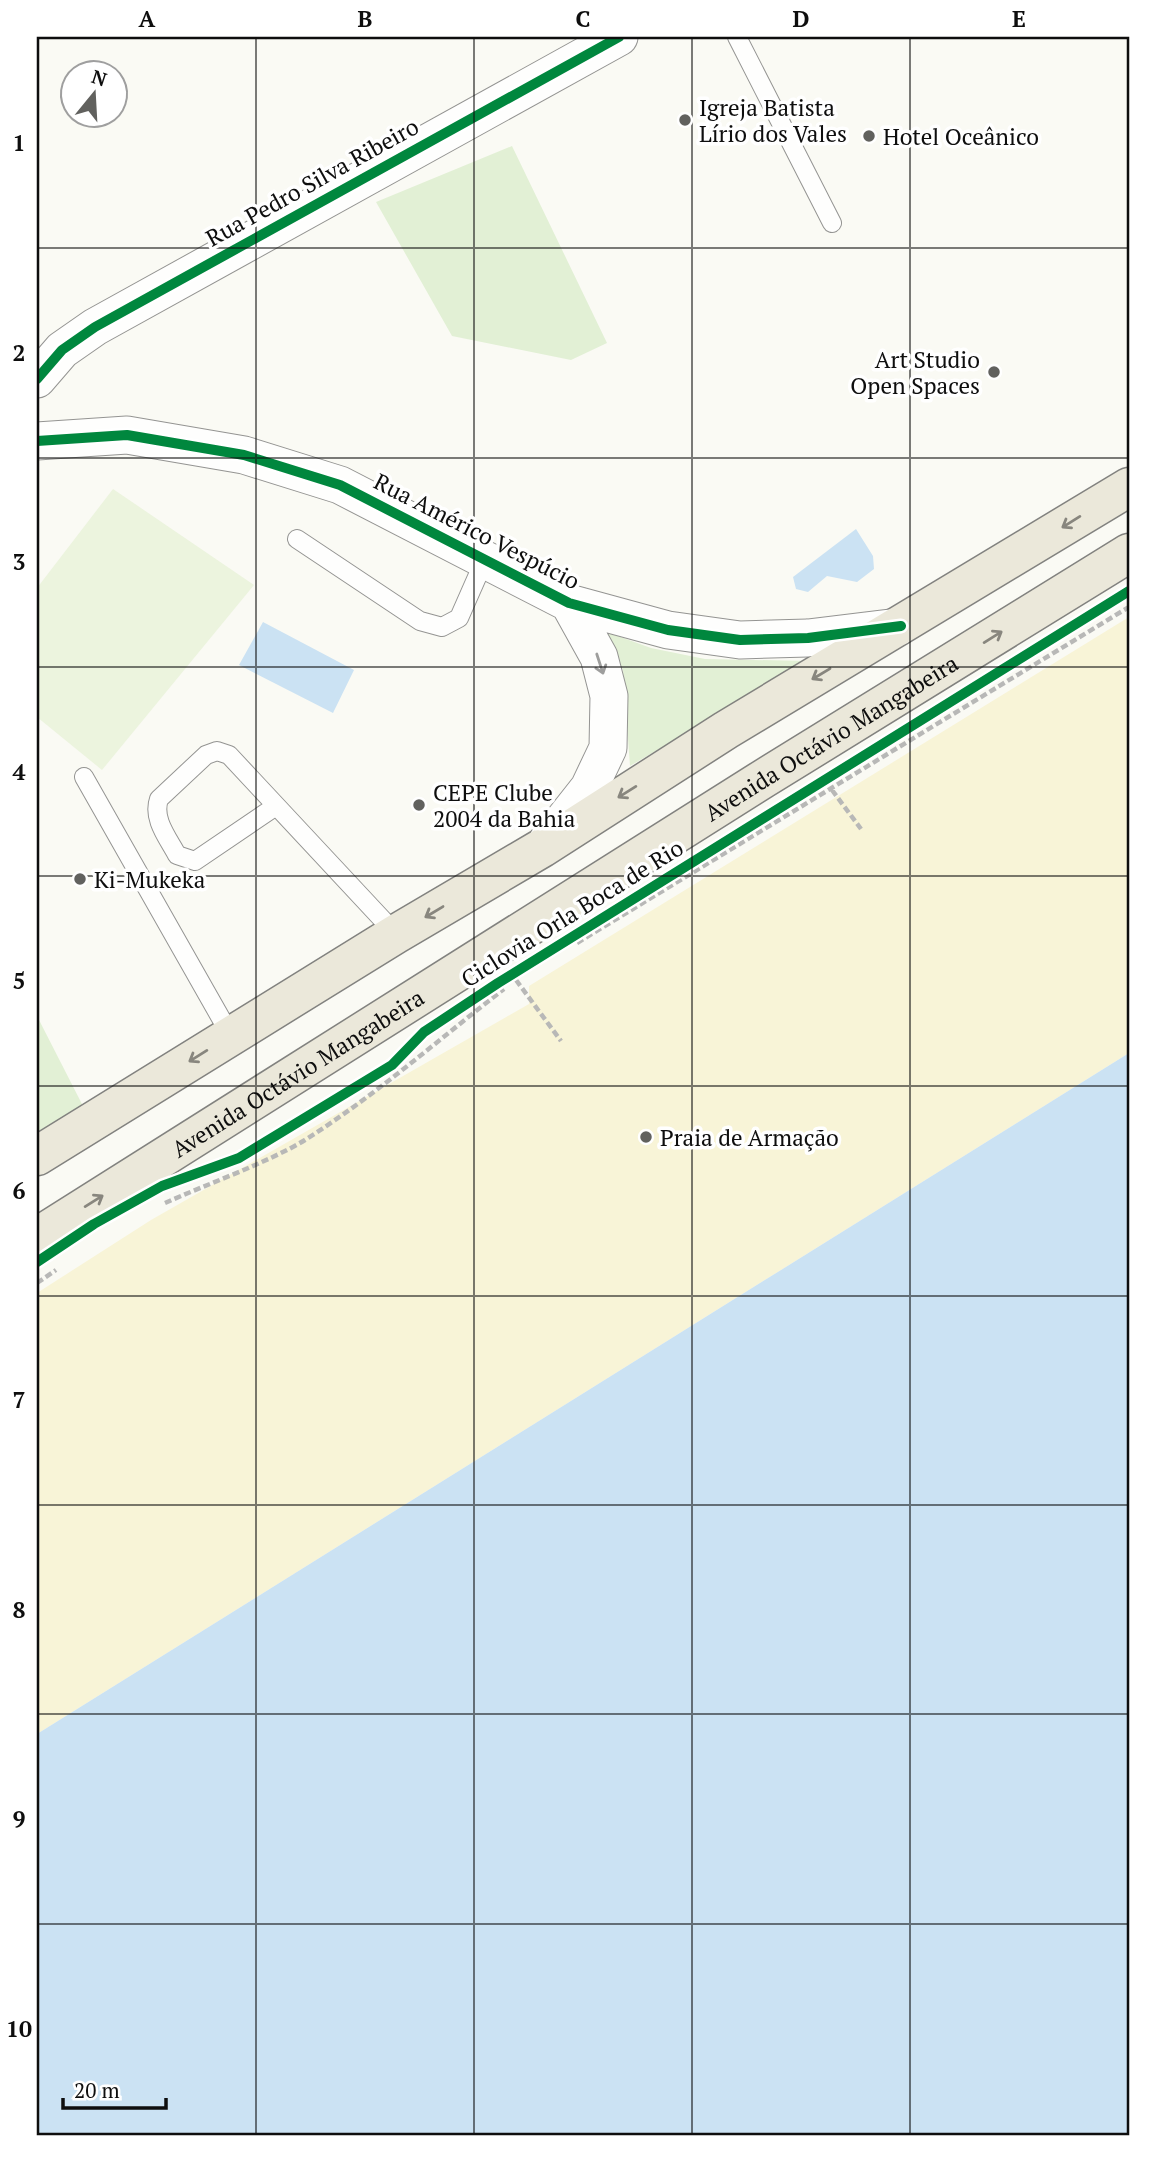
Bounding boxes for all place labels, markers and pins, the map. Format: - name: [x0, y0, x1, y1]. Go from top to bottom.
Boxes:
- place label: Igreja Batista Lírio dos Vales: [699, 92, 847, 149]
- marker: Igreja Batista Lírio dos Vales: [677, 112, 693, 128]
- place label: Hotel Oceânico: [883, 121, 1039, 152]
- marker: Hotel Oceânico: [861, 128, 877, 144]
- place label: Art Studio Open Spaces: [850, 344, 980, 401]
- marker: Art Studio Open Spaces: [986, 364, 1002, 380]
- place label: CEPE Clube 2004 da Bahia: [433, 777, 576, 834]
- marker: CEPE Clube 2004 da Bahia: [411, 797, 427, 813]
- place label: Ki-Mukeka: [94, 864, 206, 895]
- marker: Ki-Mukeka: [72, 871, 88, 887]
- place label: Praia de Armação: [660, 1122, 839, 1153]
- marker: Praia de Armação: [638, 1129, 654, 1145]

